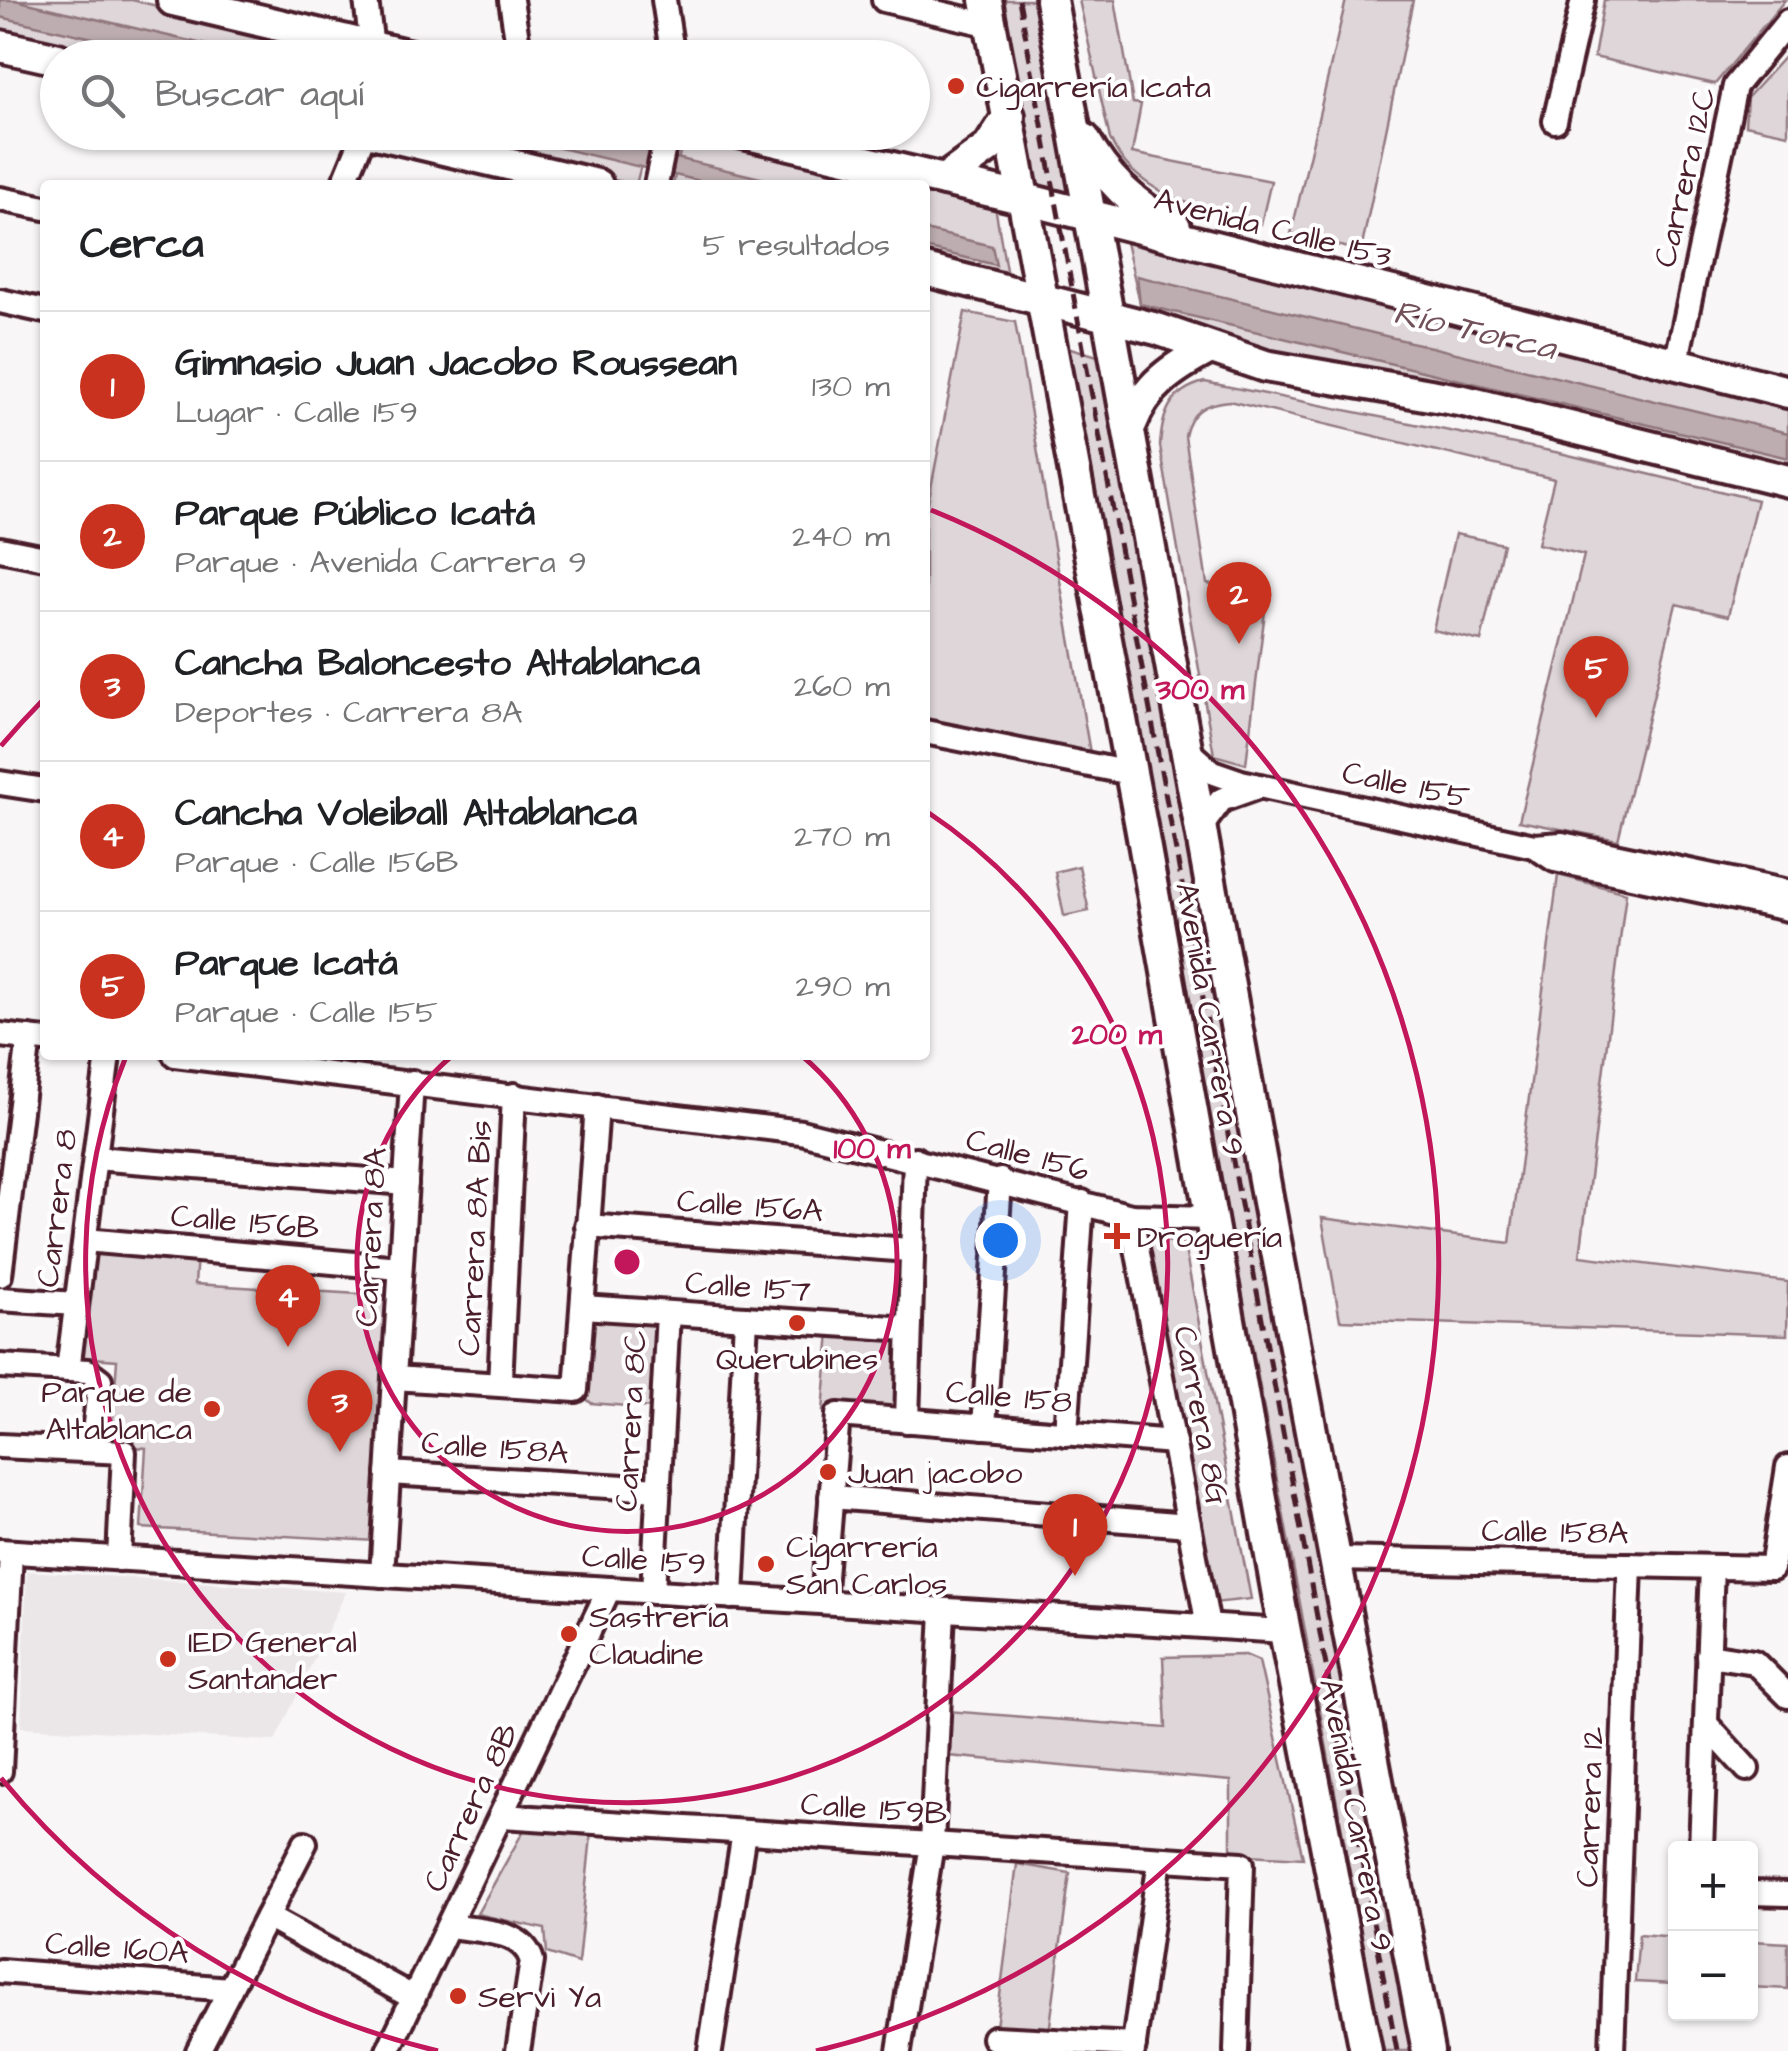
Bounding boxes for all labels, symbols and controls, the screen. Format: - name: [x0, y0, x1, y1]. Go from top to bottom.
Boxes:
- search box: [40, 40, 930, 150]
- place label: Cigarrería Icata: [976, 65, 1211, 110]
- icon: search: [75, 68, 130, 123]
- text: Buscar aquí: [155, 69, 364, 121]
- marker: Cigarrería Icata: [945, 75, 967, 97]
- street label: Carrera 12C: [1643, 83, 1728, 272]
- street label: Avenida Calle 153: [1149, 177, 1396, 280]
- text: Cerca: [80, 216, 204, 274]
- text: 5 resultados: [703, 223, 890, 268]
- water label: Río Torca: [1389, 288, 1563, 373]
- text: Gimnasio Juan Jacobo Roussean: [175, 338, 737, 390]
- text: 1: [110, 364, 115, 409]
- text: 130 m: [812, 364, 890, 409]
- text: Lugar · Calle 159: [175, 390, 418, 435]
- text: Parque Público Icatá: [175, 488, 535, 540]
- text: 2: [103, 514, 122, 559]
- text: 240 m: [792, 514, 890, 559]
- text: Parque · Avenida Carrera 9: [175, 540, 587, 585]
- pin: 2: [1206, 562, 1272, 644]
- pin: 5: [1564, 636, 1628, 718]
- text: Cancha Baloncesto Altablanca: [175, 638, 700, 690]
- text: 3: [104, 664, 121, 709]
- text: 260 m: [794, 664, 890, 709]
- text: 300 m: [1155, 669, 1245, 711]
- text: Deportes · Carrera 8A: [175, 690, 523, 735]
- street label: Calle 155: [1338, 750, 1474, 821]
- text: Cancha Voleiball Altablanca: [175, 788, 637, 840]
- text: 4: [102, 814, 123, 859]
- text: 270 m: [794, 814, 890, 859]
- text: Parque · Calle 156B: [175, 840, 458, 885]
- street label: Avenida Carrera 9: [1163, 879, 1256, 1160]
- text: Parque Icatá: [175, 938, 398, 990]
- text: 5: [101, 964, 124, 1009]
- text: 290 m: [796, 964, 890, 1009]
- text: Parque · Calle 155: [175, 990, 438, 1035]
- text: 200 m: [1071, 1014, 1163, 1056]
- street label: Calle 156: [961, 1117, 1094, 1193]
- street label: Carrera 8A Bis: [447, 1119, 504, 1357]
- street label: Carrera 8: [25, 1127, 90, 1290]
- text: 100 m: [833, 1128, 911, 1170]
- street label: Carrera 8A: [344, 1146, 399, 1328]
- street label: Calle 156A: [675, 1179, 825, 1234]
- street label: Calle 156B: [169, 1194, 321, 1251]
- your location: [975, 1215, 1026, 1266]
- place label: Droguería: [1137, 1215, 1282, 1260]
- marker: Droguería: [1106, 1225, 1128, 1247]
- centre of rings: [609, 1244, 645, 1280]
- street label: Calle 157: [684, 1261, 812, 1314]
- pin: 4: [256, 1264, 320, 1347]
- marker: Querubines: [786, 1312, 808, 1334]
- street label: Carrera 8G: [1161, 1322, 1240, 1509]
- street label: Carrera 8C: [604, 1329, 659, 1513]
- place label: Querubines: [716, 1337, 878, 1382]
- place label: Parque de Altablanca: [41, 1370, 192, 1452]
- pin: 3: [308, 1370, 372, 1452]
- street label: Calle 158: [944, 1370, 1074, 1425]
- marker: Parque de Altablanca: [201, 1398, 223, 1420]
- street label: Calle 158A: [420, 1421, 570, 1476]
- place label: Juan jacobo: [848, 1451, 1022, 1496]
- marker: Juan jacobo: [817, 1461, 839, 1483]
- pin: 1: [1042, 1494, 1108, 1576]
- street label: Calle 158A: [1481, 1509, 1629, 1556]
- place label: Cigarrería San Carlos: [786, 1525, 947, 1607]
- street label: Calle 159: [580, 1534, 707, 1587]
- marker: Cigarrería San Carlos: [755, 1553, 777, 1575]
- place label: Sastrería Claudine: [589, 1595, 729, 1677]
- place label: IED General Santander: [188, 1620, 357, 1702]
- marker: Sastrería Claudine: [558, 1623, 580, 1645]
- marker: IED General Santander: [157, 1648, 179, 1670]
- street label: Avenida Carrera 9: [1307, 1675, 1404, 1956]
- street label: Carrera 8B: [413, 1716, 530, 1900]
- street label: Carrera 12: [1565, 1726, 1616, 1888]
- street label: Calle 159B: [799, 1782, 949, 1837]
- map controls: [1668, 1841, 1758, 2021]
- button: +: [1668, 1841, 1758, 1931]
- street label: Calle 160A: [44, 1921, 190, 1976]
- button: −: [1668, 1931, 1758, 2021]
- place label: Servi Ya: [478, 1975, 601, 2020]
- marker: Servi Ya: [447, 1985, 469, 2007]

